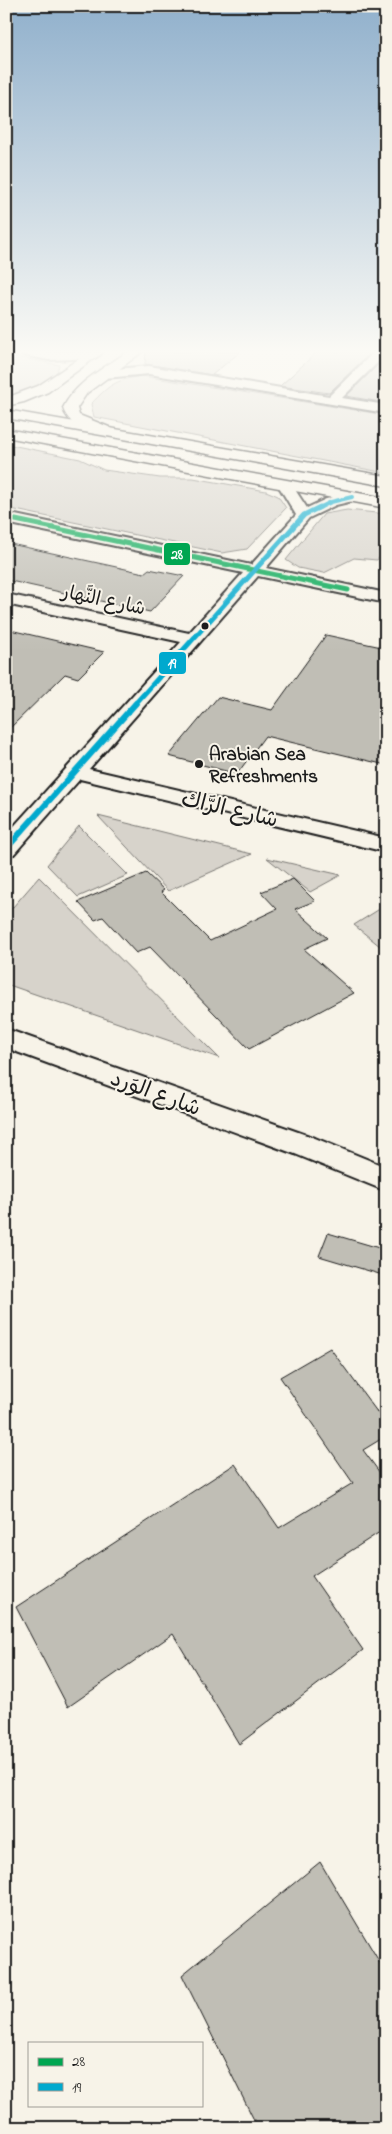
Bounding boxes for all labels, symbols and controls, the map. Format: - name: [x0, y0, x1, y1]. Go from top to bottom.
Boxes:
- line badge: 28: [163, 542, 191, 566]
- text: 28: [170, 545, 184, 566]
- street label: شارع النَّهار: [57, 578, 148, 623]
- unlabelled marker: [200, 621, 210, 631]
- line badge: 19: [158, 651, 187, 675]
- text: 19: [168, 654, 177, 675]
- place label: Arabian Sea Refreshments: [209, 742, 318, 791]
- marker: Arabian Sea Refreshments: [193, 758, 205, 770]
- street label: شارع الرَّاك: [178, 784, 281, 838]
- street label: شارع الوَرد: [105, 1064, 205, 1126]
- legend: [28, 2042, 202, 2106]
- text: 28: [72, 2051, 85, 2073]
- text: 19: [72, 2077, 82, 2099]

